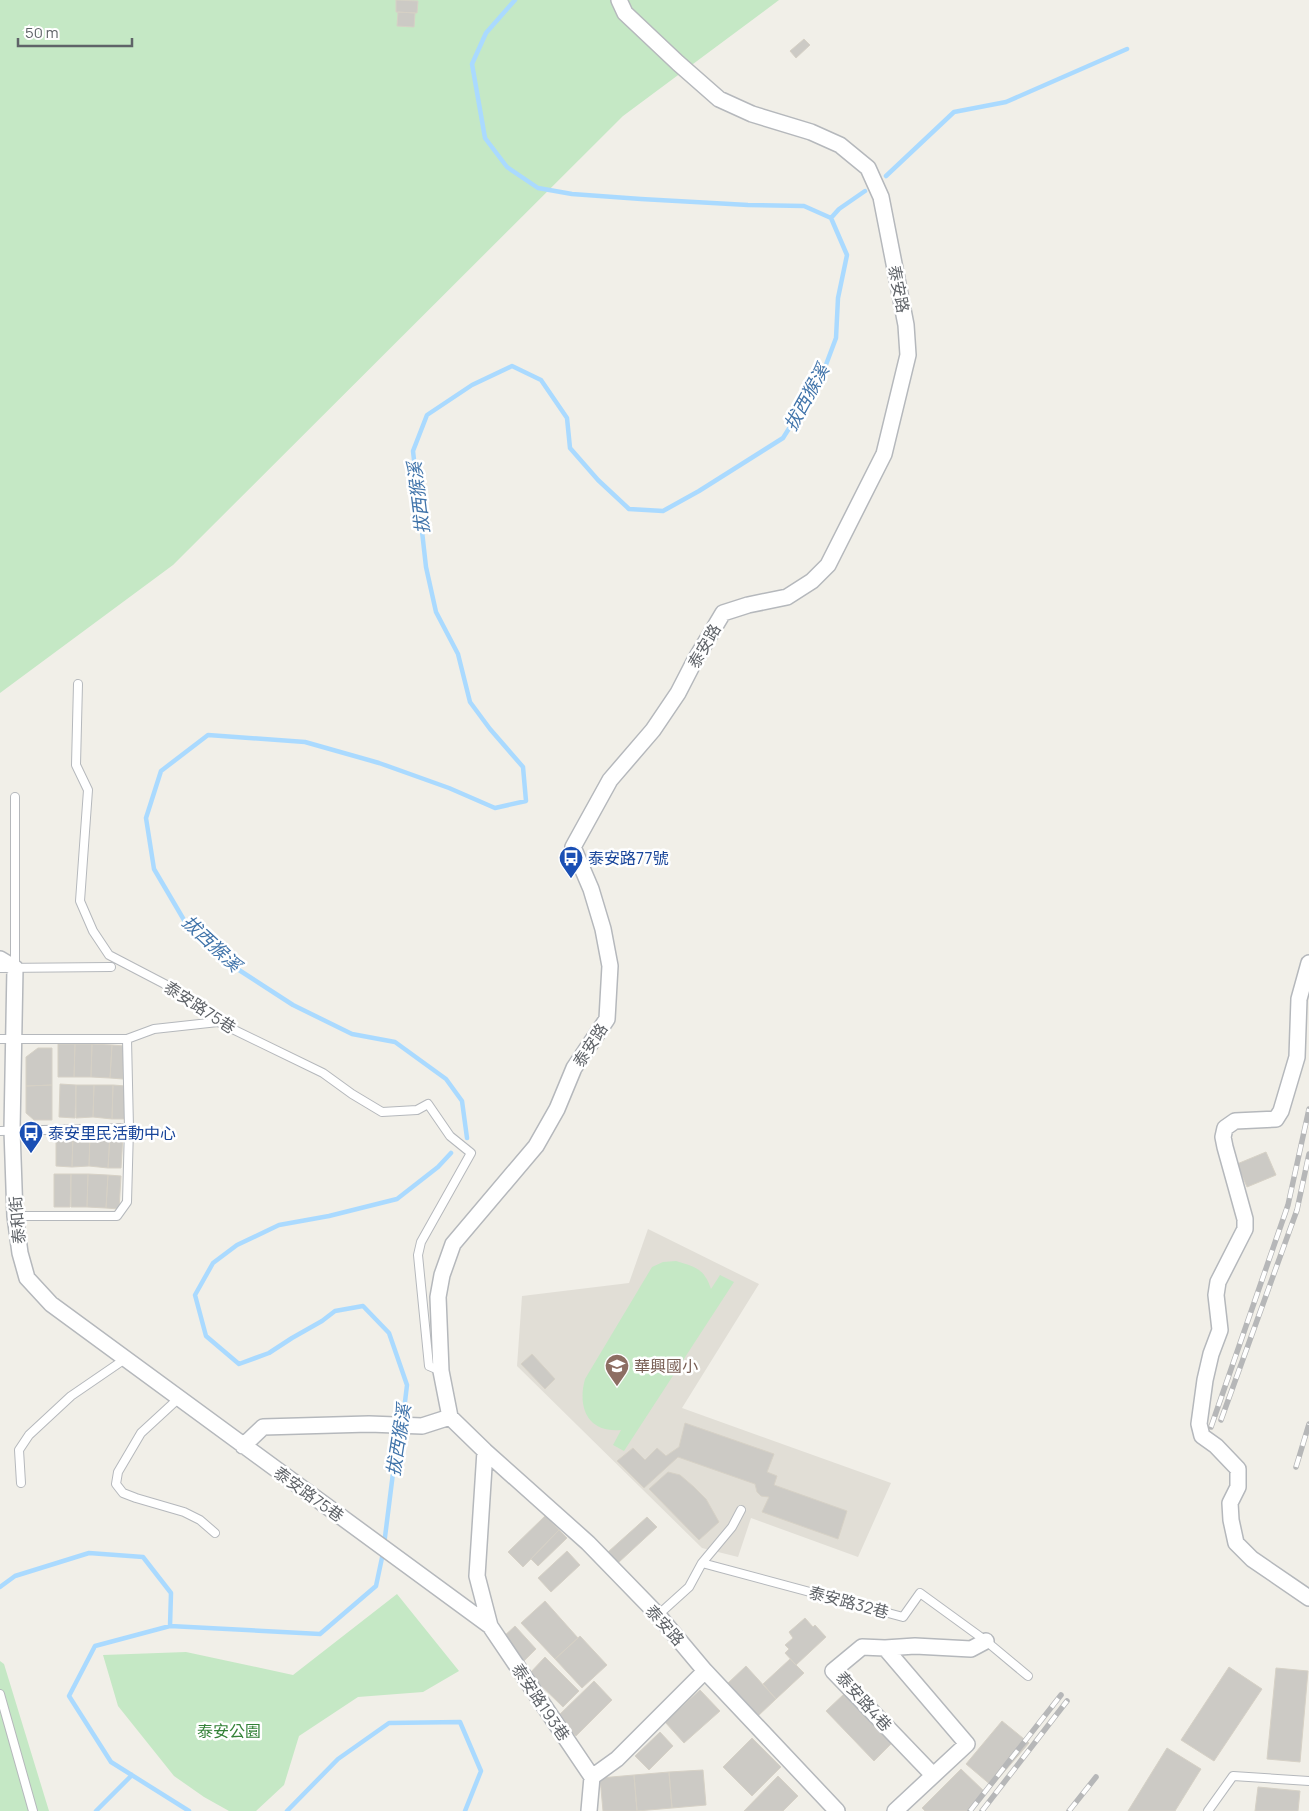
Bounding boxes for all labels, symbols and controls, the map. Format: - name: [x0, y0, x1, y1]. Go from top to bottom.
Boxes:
- scale bar: [18, 15, 131, 47]
- text: 50 m: [25, 22, 59, 43]
- street label: 泰安路: [884, 263, 914, 315]
- water label: 拔西猴溪: [778, 357, 835, 434]
- water label: 拔西猴溪: [401, 458, 434, 535]
- street label: 泰安路: [682, 620, 726, 672]
- bus stop icon: 泰安路77號: [558, 845, 584, 879]
- place label: 泰安路77號: [588, 847, 669, 869]
- water label: 拔西猴溪: [177, 910, 249, 978]
- street label: 泰安路75巷: [160, 976, 240, 1038]
- street label: 泰安路: [568, 1019, 612, 1071]
- bus stop icon: 泰安里民活動中心: [18, 1120, 44, 1154]
- place label: 泰安里民活動中心: [48, 1122, 176, 1144]
- street label: 泰和街: [4, 1195, 30, 1245]
- school or university icon: 華興國小: [604, 1353, 630, 1387]
- place label: 華興國小: [634, 1355, 698, 1377]
- water label: 拔西猴溪: [381, 1400, 416, 1477]
- street label: 泰安路75巷: [270, 1461, 348, 1527]
- street label: 泰安路32巷: [807, 1581, 891, 1623]
- street label: 泰安路: [641, 1600, 689, 1650]
- street label: 泰安路193巷: [507, 1659, 575, 1745]
- street label: 泰安路4巷: [831, 1666, 897, 1736]
- park label: 泰安公園: [197, 1720, 261, 1742]

